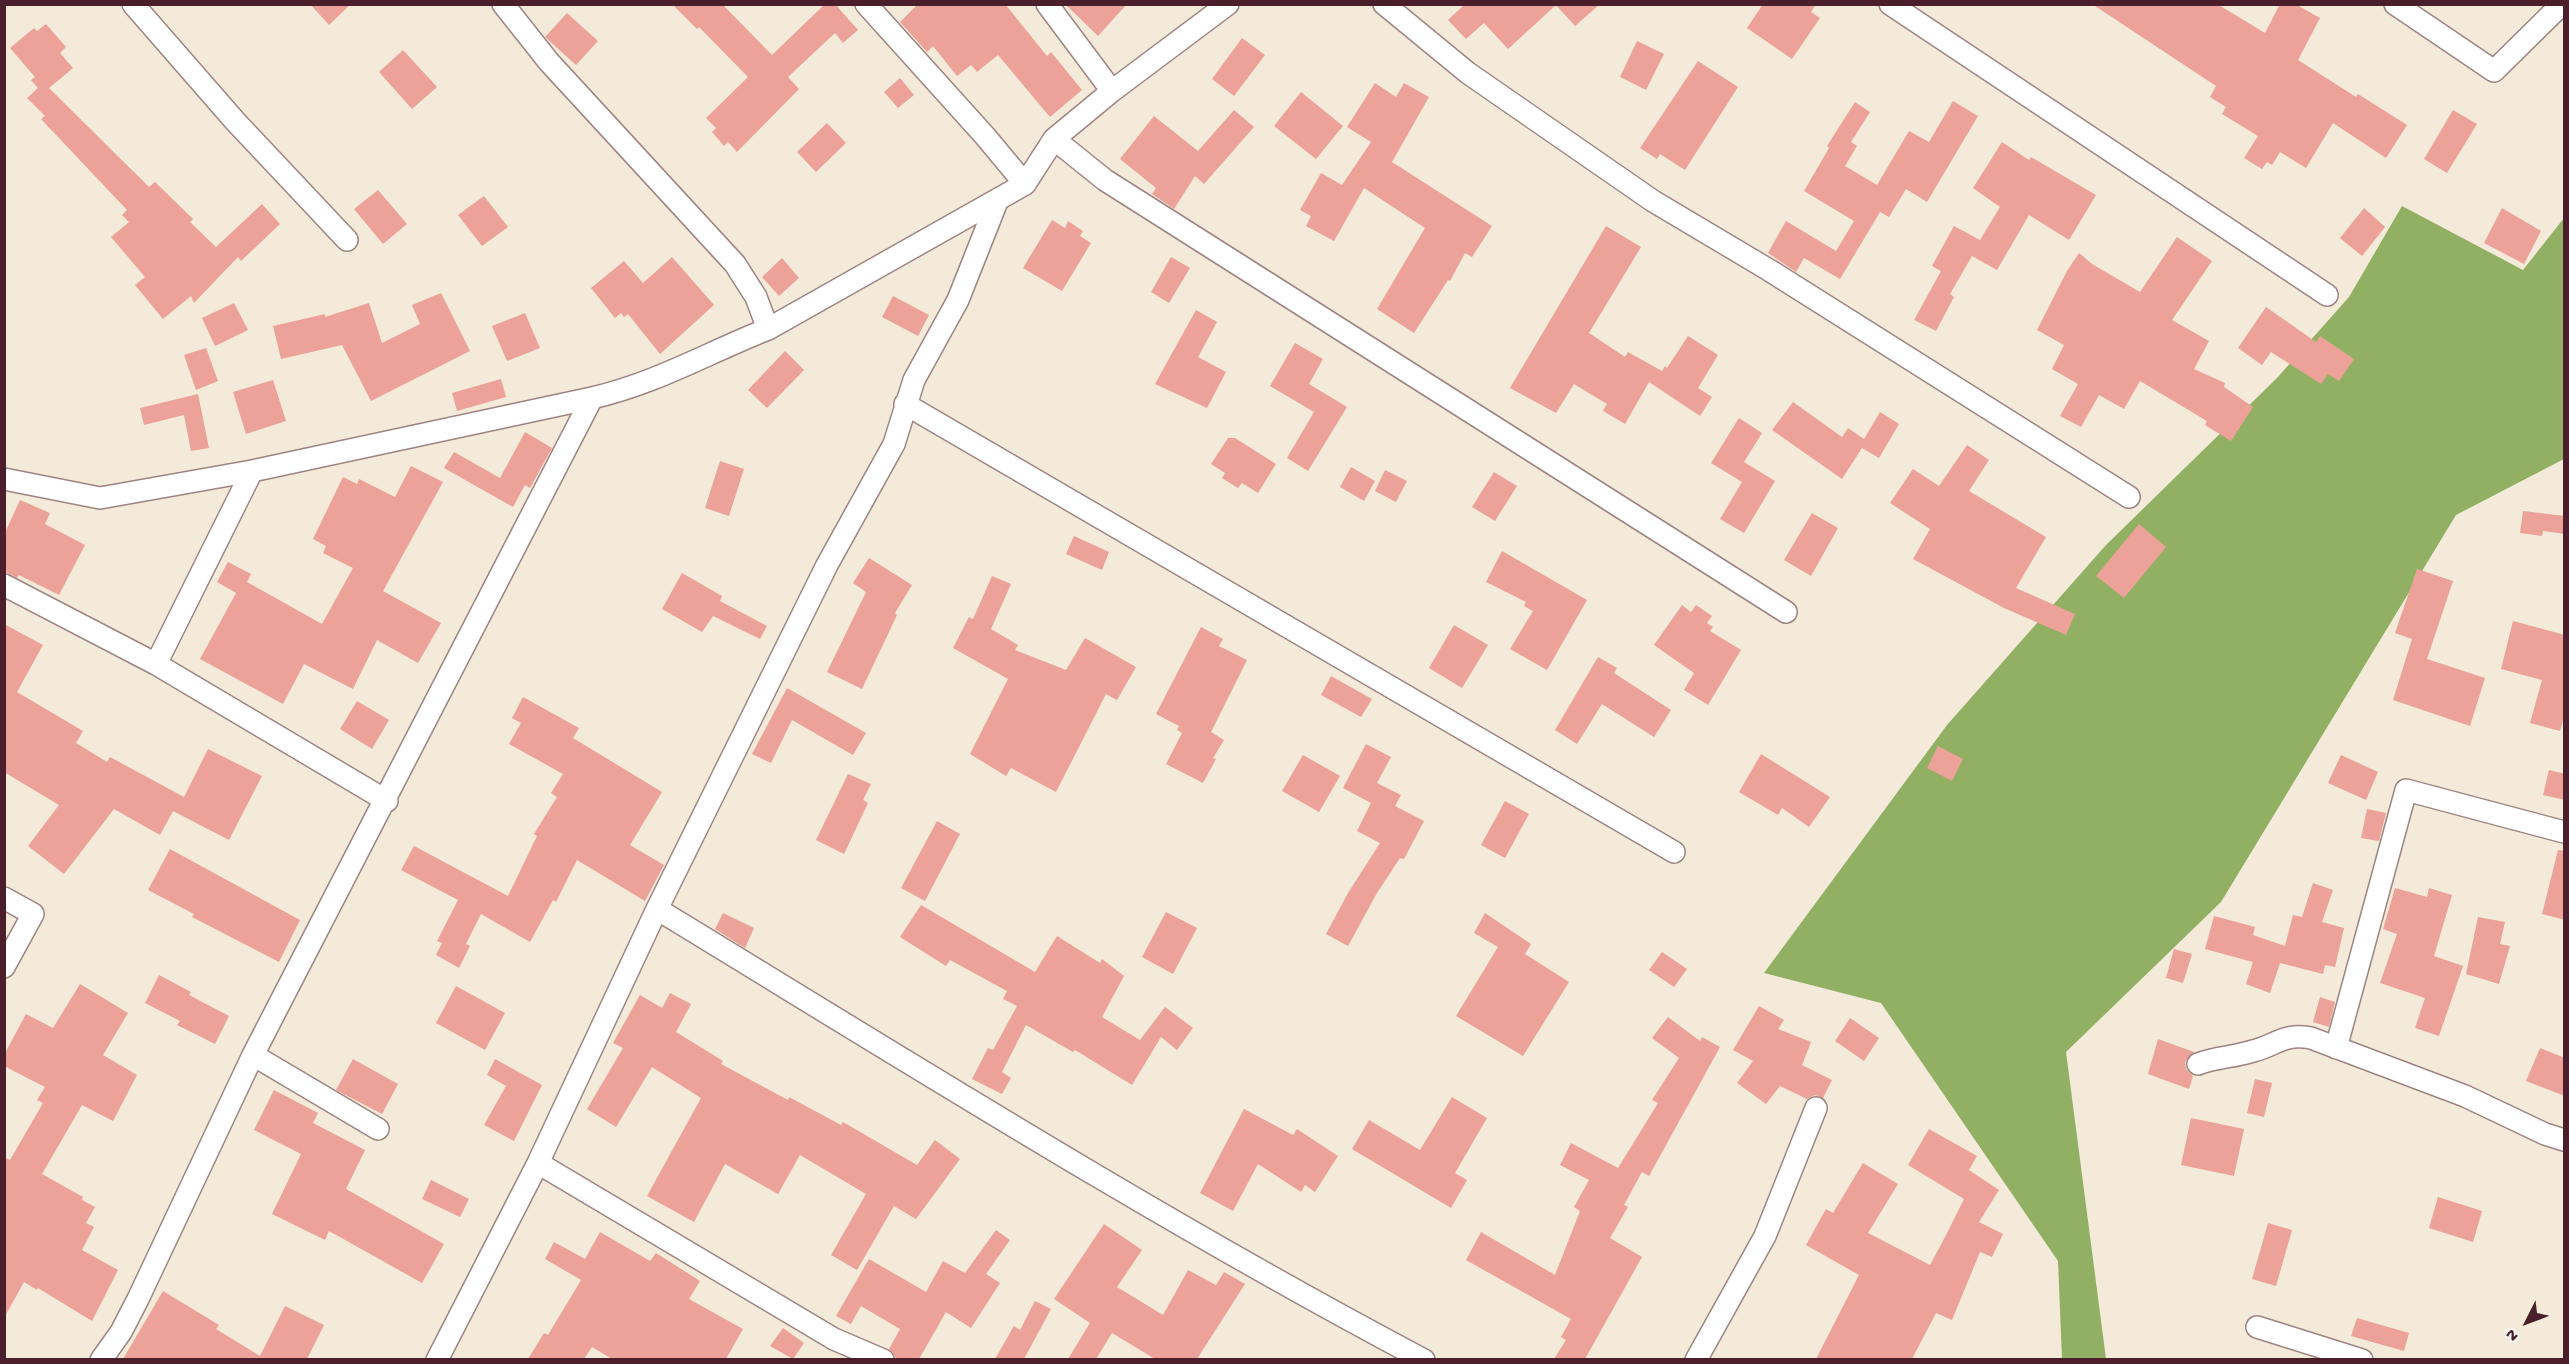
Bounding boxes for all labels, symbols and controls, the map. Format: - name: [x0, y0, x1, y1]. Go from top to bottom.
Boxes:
- north arrow: [2497, 1292, 2557, 1352]
- text: N: [2503, 1324, 2524, 1345]

